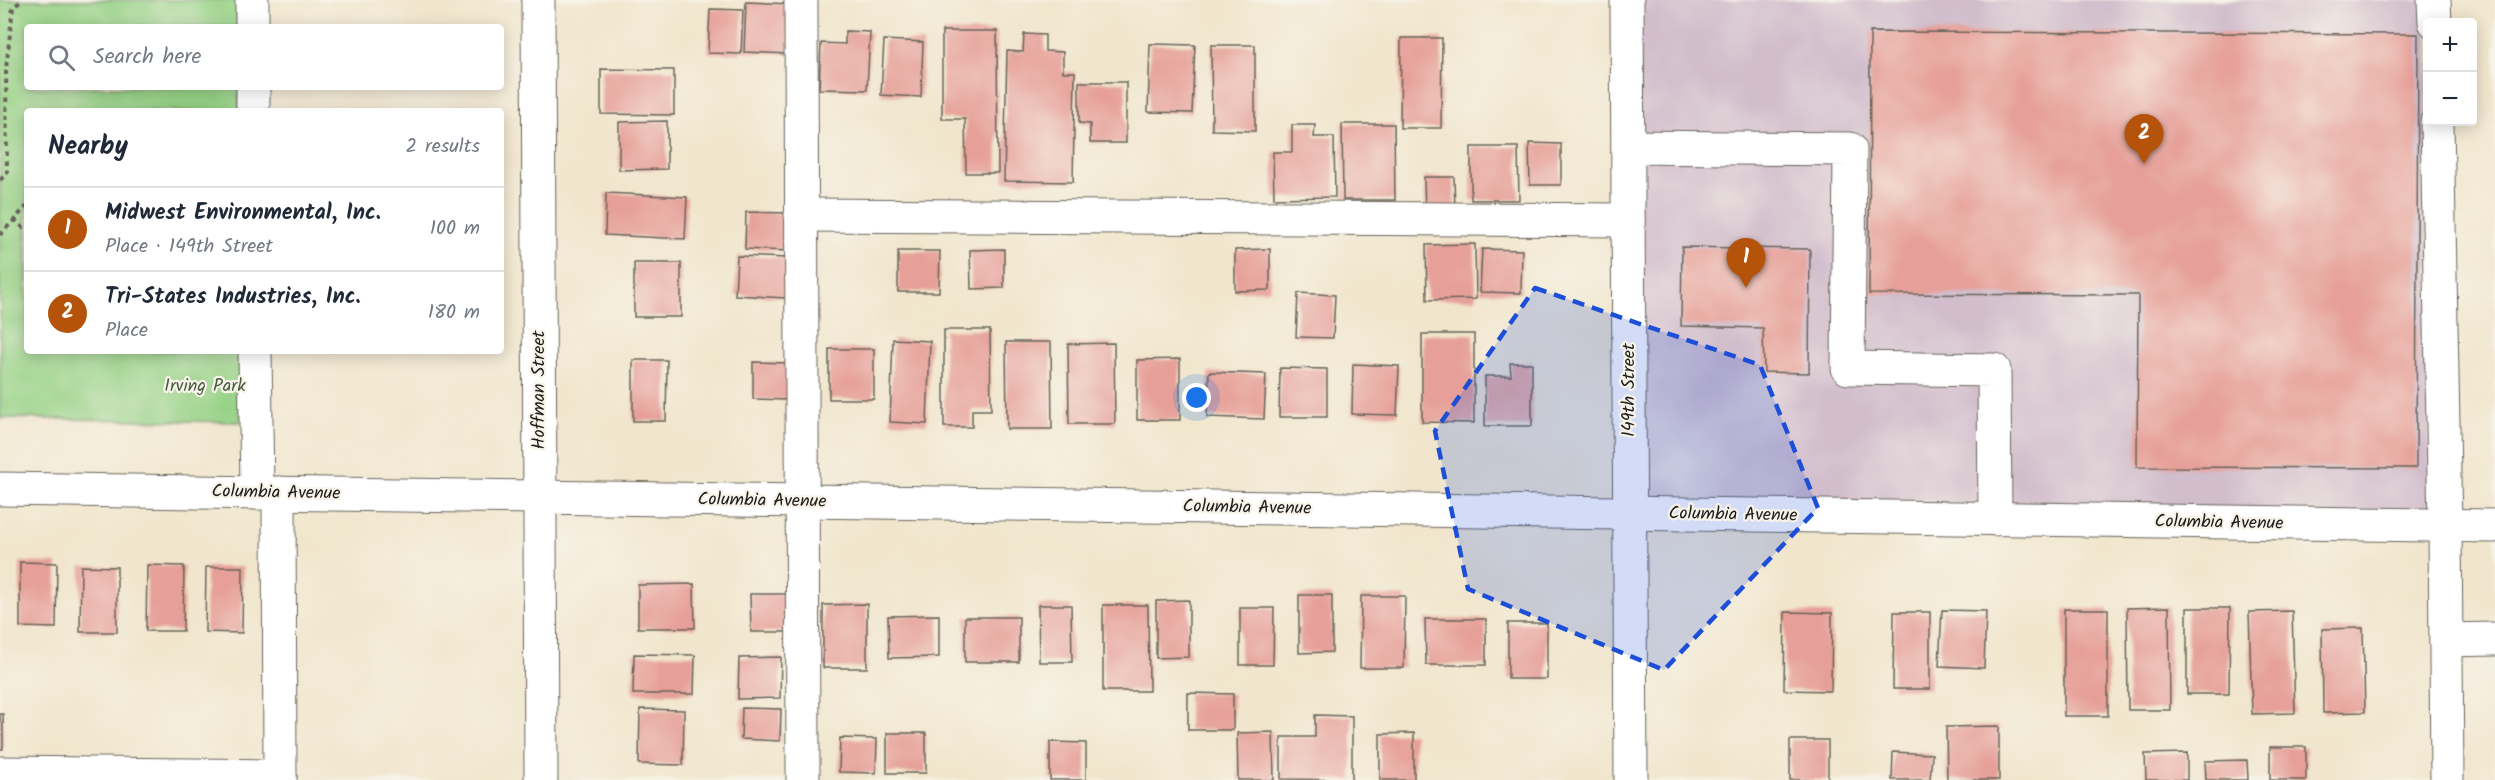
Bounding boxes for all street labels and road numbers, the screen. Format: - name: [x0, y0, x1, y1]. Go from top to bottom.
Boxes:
- street label: Hoffman Street: [525, 329, 554, 449]
- street label: 149th Street: [1615, 342, 1644, 437]
- street label: Columbia Avenue: [211, 477, 341, 509]
- street label: Columbia Avenue: [697, 485, 827, 517]
- street label: Columbia Avenue: [1182, 492, 1312, 524]
- street label: Columbia Avenue: [1668, 499, 1798, 531]
- street label: Columbia Avenue: [2154, 507, 2284, 539]

